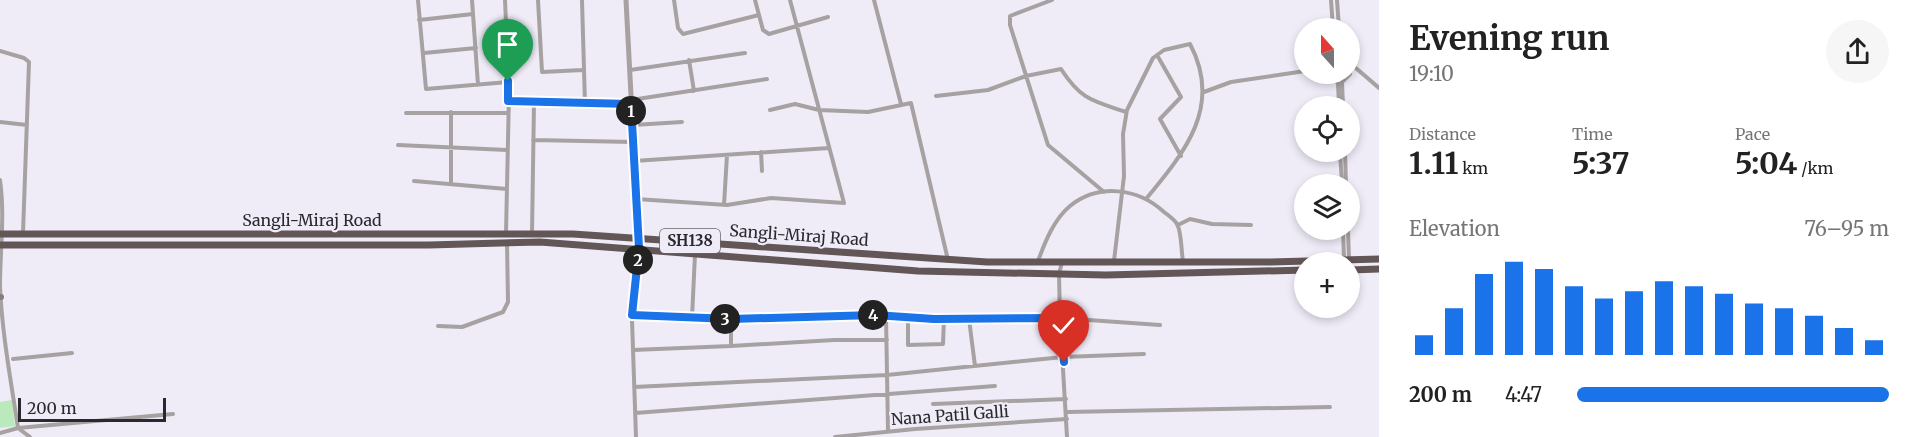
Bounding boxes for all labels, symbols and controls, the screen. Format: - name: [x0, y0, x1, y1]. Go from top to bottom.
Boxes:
- north arrow: [1294, 18, 1360, 84]
- map controls: [1294, 18, 1360, 318]
- text: Evening run: [1409, 18, 1609, 59]
- pin: [482, 19, 533, 81]
- button: share: [1826, 20, 1889, 83]
- icon: arrive: [491, 28, 524, 61]
- text: 19:10: [1409, 61, 1454, 86]
- pin: 1: [616, 96, 646, 126]
- button: locate: [1294, 96, 1360, 162]
- text: 1: [627, 101, 635, 121]
- text: Distance: [1409, 124, 1476, 144]
- text: Time: [1572, 124, 1613, 144]
- text: Pace: [1735, 124, 1770, 144]
- text: 1.11: [1409, 144, 1458, 182]
- text: 5:37: [1572, 144, 1629, 182]
- text: 5:04: [1735, 144, 1797, 182]
- text: km: [1458, 158, 1488, 178]
- text: /km: [1797, 158, 1833, 178]
- button: layers: [1294, 174, 1360, 240]
- street label: Sangli-Miraj Road: [242, 210, 382, 230]
- text: Elevation: [1409, 216, 1500, 241]
- text: 76–95 m: [1805, 216, 1889, 241]
- street label: Sangli-Miraj Road: [729, 220, 870, 250]
- road number: SH138: [660, 229, 720, 253]
- pin: 2: [623, 245, 653, 275]
- text: 2: [633, 250, 643, 270]
- button: +: [1294, 252, 1360, 318]
- pin: 4: [858, 300, 888, 330]
- pin: [1038, 300, 1089, 362]
- pin: 3: [710, 304, 740, 334]
- text: 4: [868, 305, 878, 325]
- text: 3: [720, 309, 730, 329]
- icon: check: [1047, 309, 1080, 342]
- text: 200 m: [1409, 382, 1472, 407]
- text: 4:47: [1505, 382, 1542, 407]
- scale bar: [18, 395, 166, 422]
- text: 200 m: [27, 398, 77, 418]
- street label: Nana Patil Galli: [891, 401, 1009, 429]

